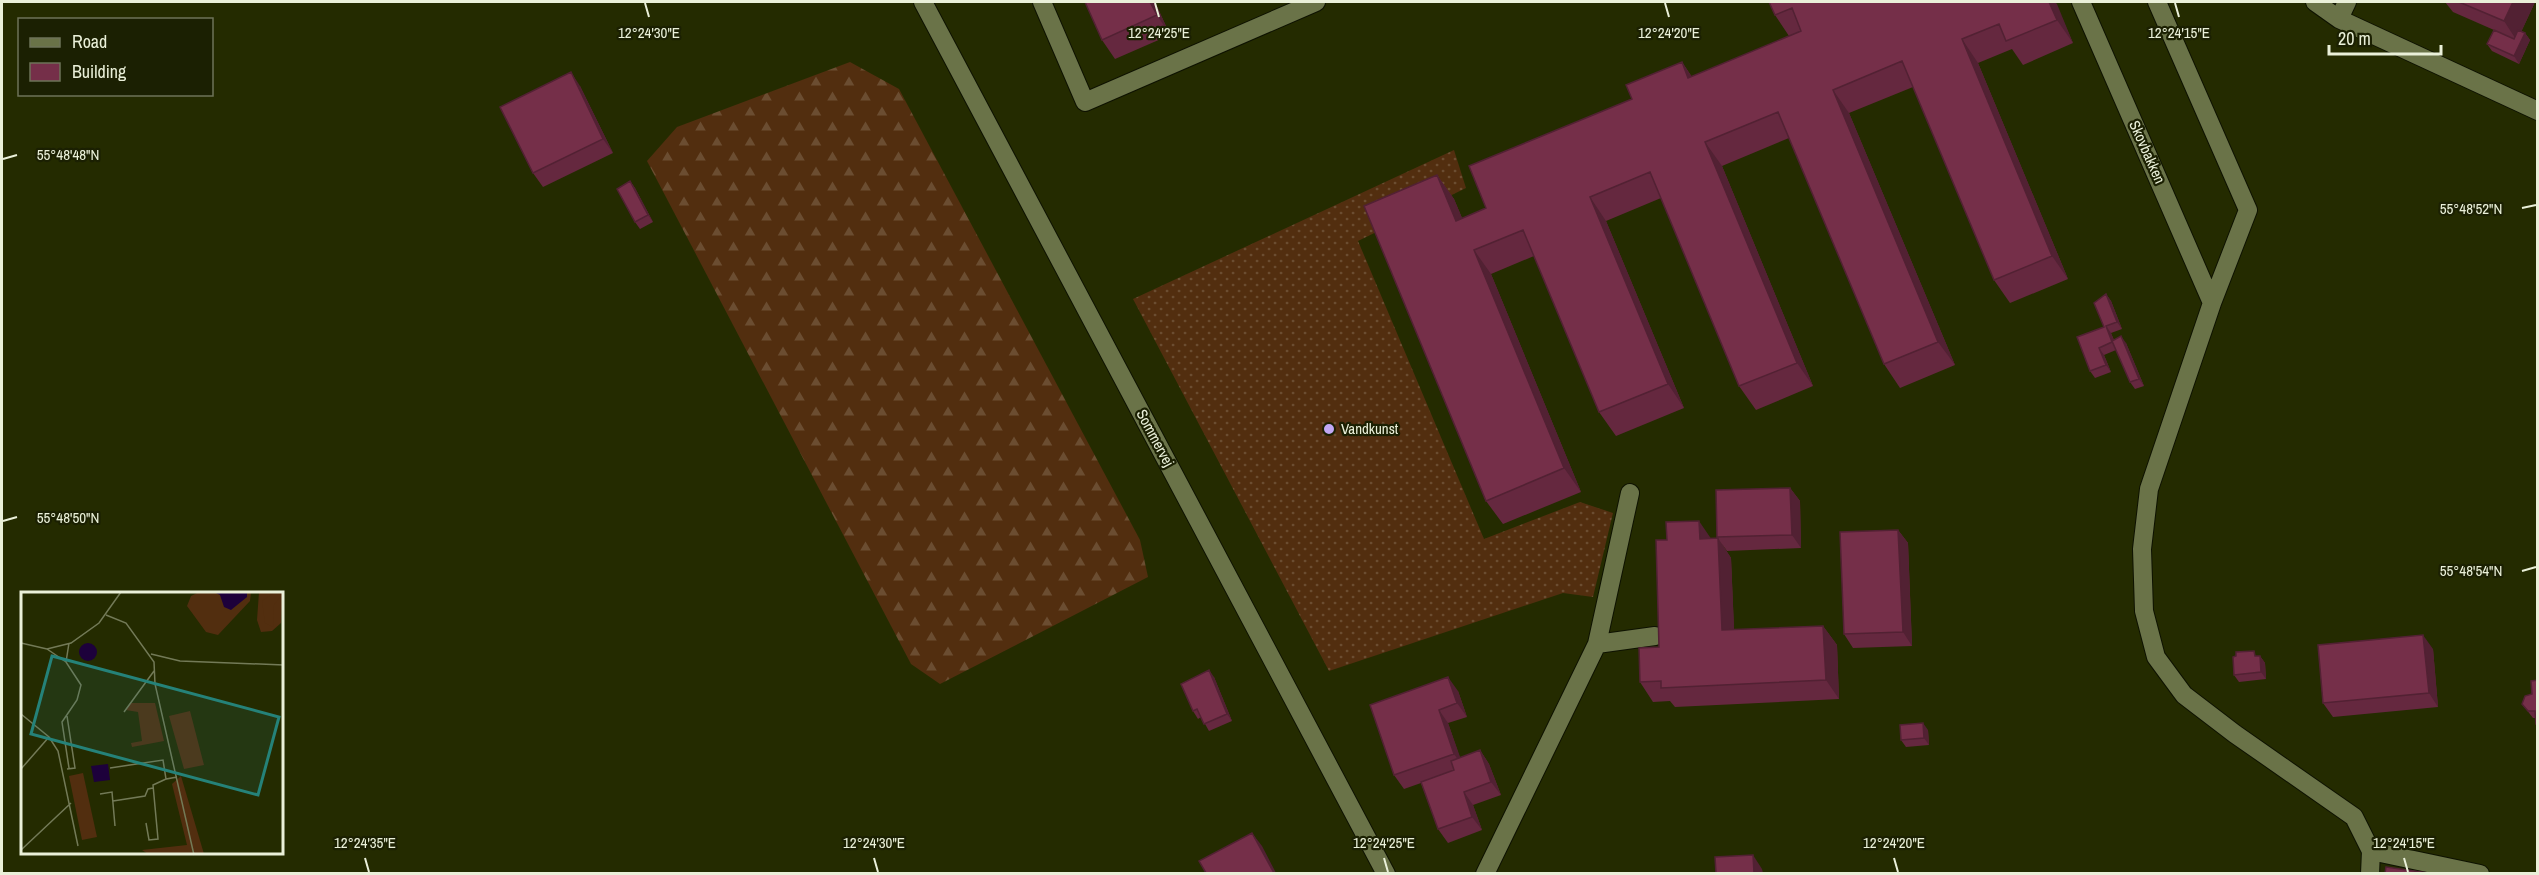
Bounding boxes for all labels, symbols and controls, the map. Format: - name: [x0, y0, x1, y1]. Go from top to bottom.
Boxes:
- legend: [18, 18, 213, 96]
- scale bar: [2329, 18, 2442, 56]
- text: 12°24'30"E: [618, 22, 680, 43]
- text: 12°24'25"E: [1128, 22, 1190, 43]
- text: 12°24'20"E: [1638, 22, 1700, 43]
- text: 12°24'15"E: [2148, 22, 2210, 43]
- text: 20 m: [2338, 26, 2371, 51]
- text: Road: [72, 29, 107, 54]
- text: Building: [72, 59, 127, 84]
- street label: Skovbakken: [2124, 117, 2171, 187]
- text: 55°48'48"N: [37, 144, 99, 165]
- text: 55°48'52"N: [2440, 198, 2502, 219]
- street label: Sommervej: [1132, 405, 1179, 470]
- place label: Vandkunst: [1341, 418, 1399, 439]
- marker: Vandkunst: [1322, 422, 1336, 436]
- text: 55°48'50"N: [37, 507, 99, 528]
- text: 55°48'54"N: [2440, 560, 2502, 581]
- inset map: [21, 592, 284, 854]
- text: 12°24'35"E: [334, 832, 396, 853]
- text: 12°24'30"E: [843, 832, 905, 853]
- text: 12°24'25"E: [1353, 832, 1415, 853]
- text: 12°24'20"E: [1863, 832, 1925, 853]
- text: 12°24'15"E: [2373, 832, 2435, 853]

